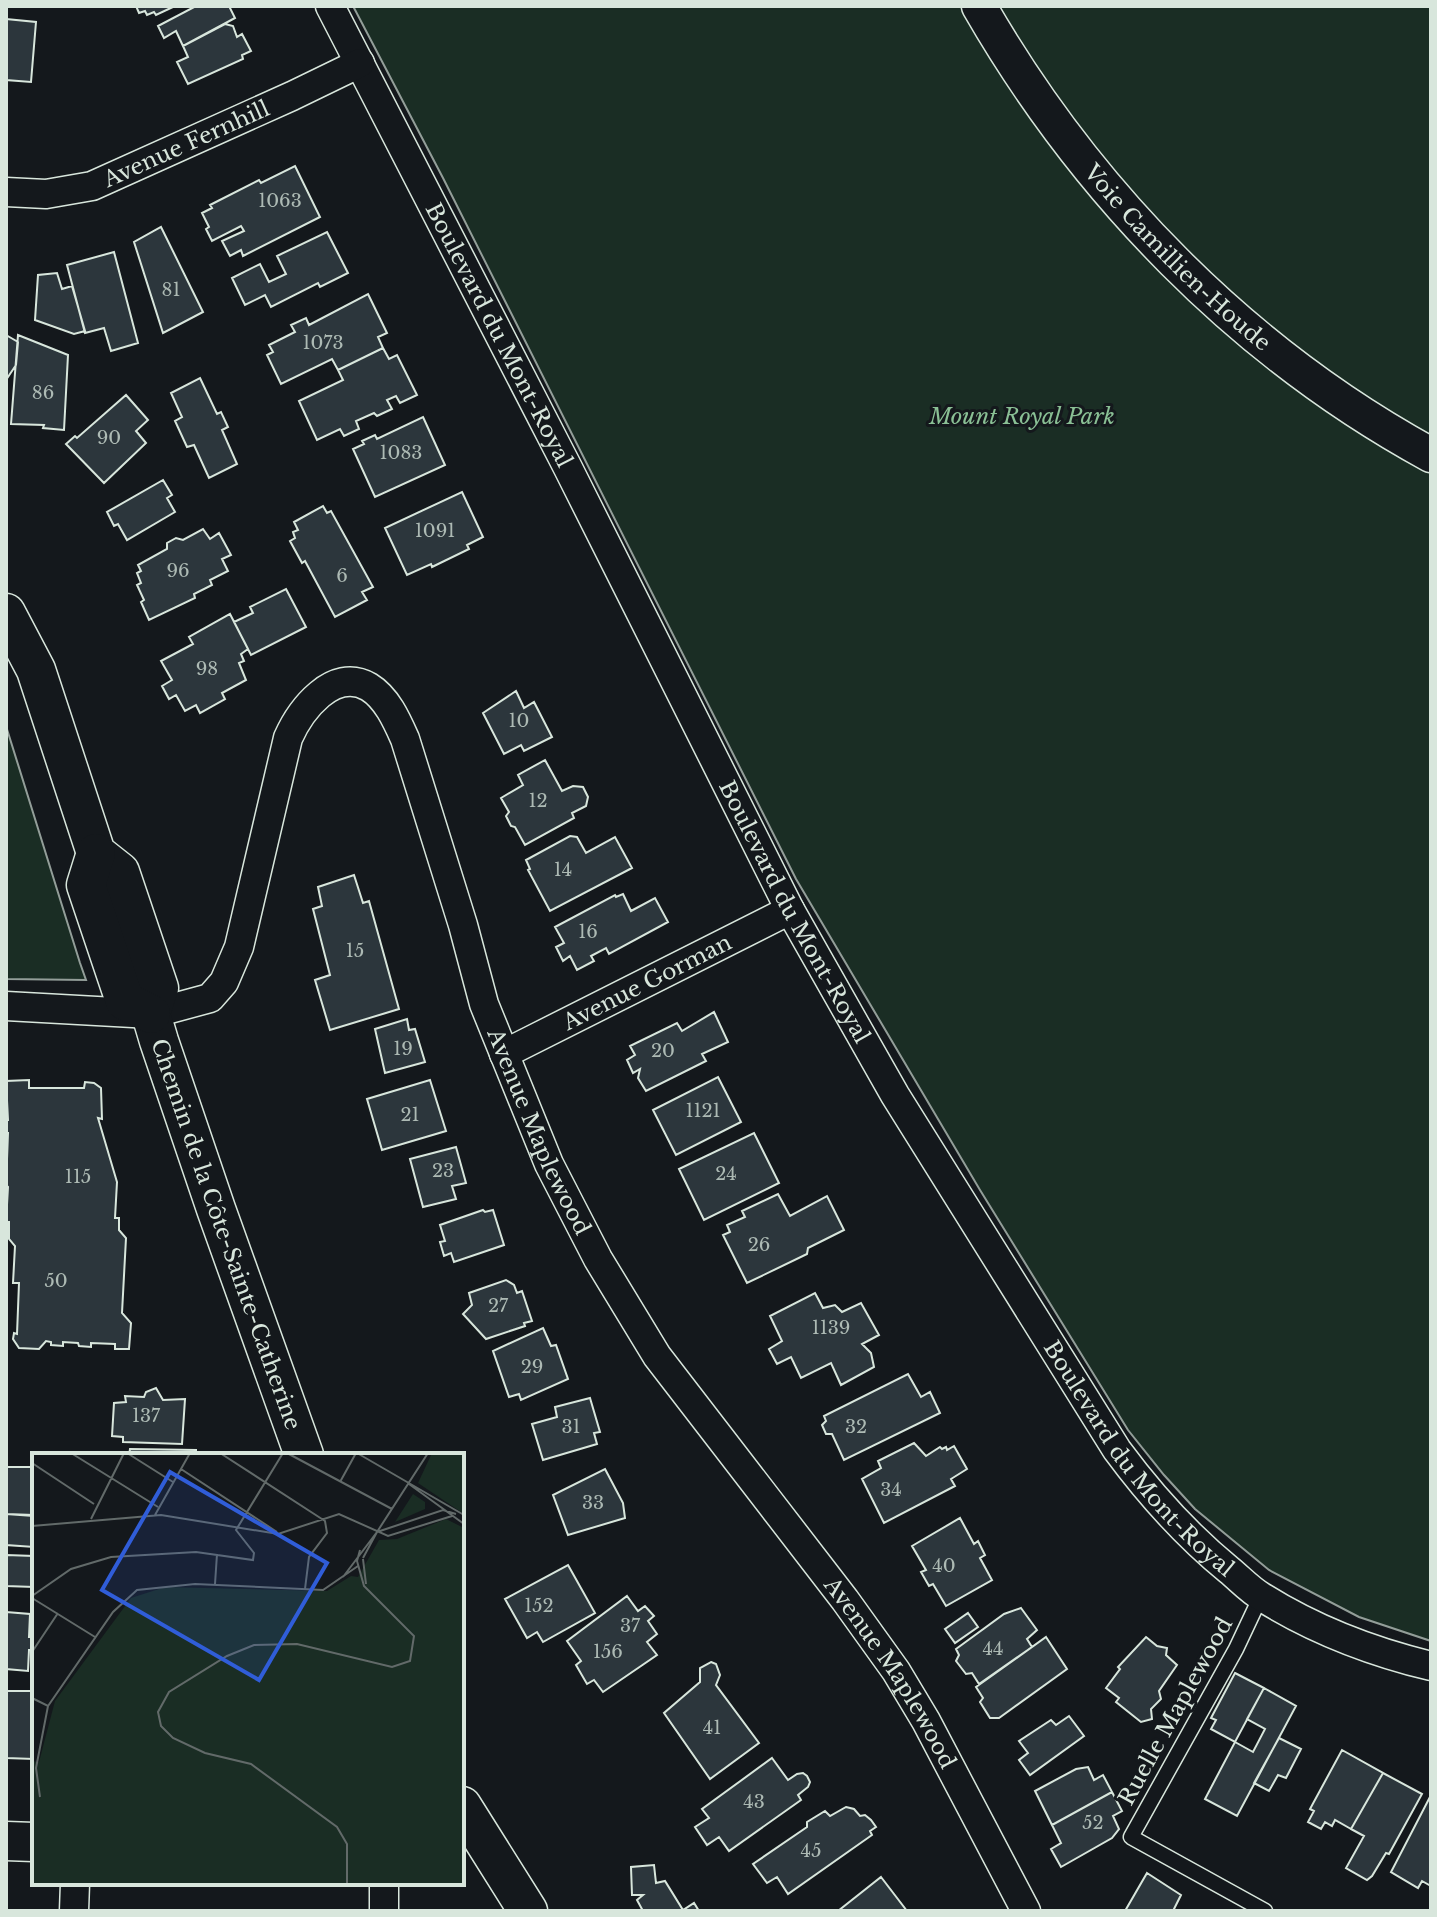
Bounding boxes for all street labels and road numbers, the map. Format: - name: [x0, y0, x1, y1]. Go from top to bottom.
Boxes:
- street label: Avenue Fernhill: [98, 95, 274, 194]
- street label: Voie Camillien-Houde: [1078, 158, 1276, 357]
- street label: Boulevard du Mont-Royal: [420, 198, 578, 472]
- street label: Boulevard du Mont-Royal: [713, 776, 876, 1048]
- street label: Avenue Gorman: [557, 929, 736, 1037]
- street label: Avenue Maplewood: [481, 1024, 596, 1240]
- street label: Chemin de la Côte-Sainte-Catherine: [145, 1035, 307, 1434]
- street label: Boulevard du Mont-Royal: [1038, 1336, 1239, 1582]
- street label: Avenue Maplewood: [818, 1571, 962, 1773]
- street label: Ruelle Maplewood: [1113, 1613, 1238, 1810]

